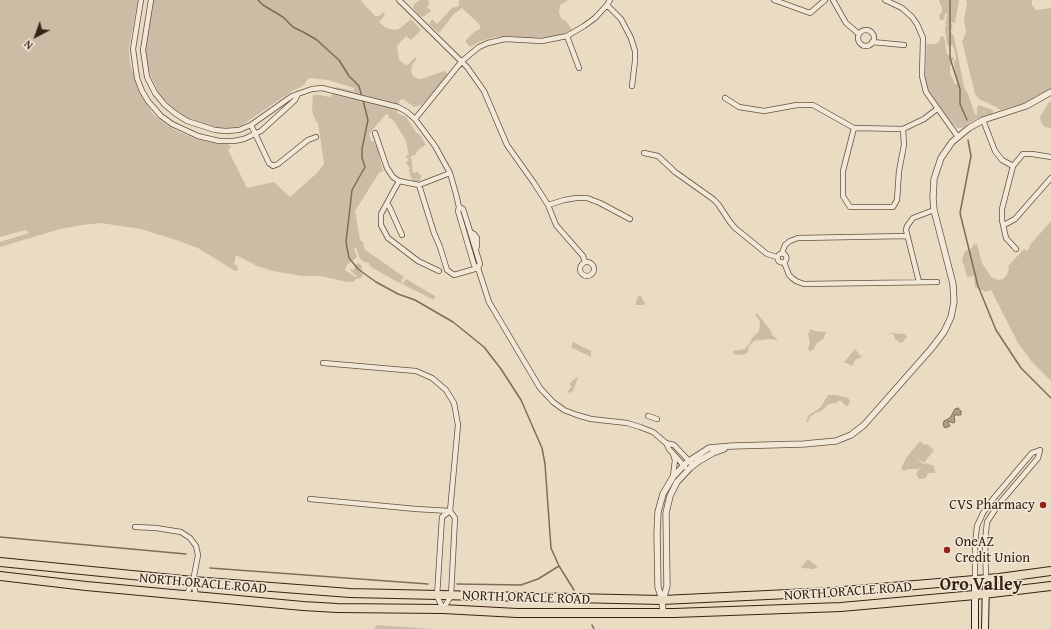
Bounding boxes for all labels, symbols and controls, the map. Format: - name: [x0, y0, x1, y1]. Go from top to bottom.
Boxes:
- north arrow: [16, 16, 56, 56]
- text: N: [20, 37, 36, 54]
- place label: CVS Pharmacy: [949, 497, 1035, 513]
- marker: CVS Pharmacy: [1038, 500, 1048, 510]
- place label: OneAZ Credit Union: [955, 534, 1030, 566]
- marker: OneAZ Credit Union: [942, 545, 952, 555]
- street label: NORTH ORACLE ROAD: [138, 570, 268, 598]
- district label: Oro Valley: [940, 574, 1022, 596]
- street label: NORTH ORACLE ROAD: [783, 579, 913, 605]
- street label: NORTH ORACLE ROAD: [462, 587, 590, 609]

